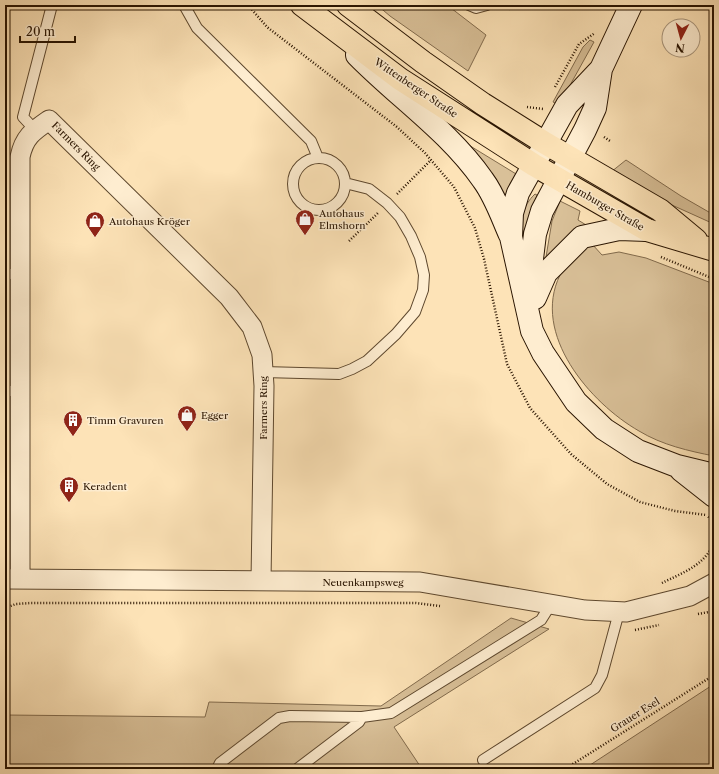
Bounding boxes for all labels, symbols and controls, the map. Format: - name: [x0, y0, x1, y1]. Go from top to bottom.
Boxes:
- scale bar: [20, 18, 75, 44]
- north arrow: [661, 18, 701, 58]
- text: 20 m: [26, 24, 55, 39]
- text: N: [674, 40, 685, 55]
- street label: Wittenberger Straße: [371, 55, 460, 121]
- street label: Farmers Ring: [49, 119, 104, 174]
- street label: Hamburger Straße: [563, 178, 647, 234]
- place label: Autohaus Elmshorn: [318, 207, 366, 232]
- shop icon: Autohaus Elmshorn: [294, 208, 316, 236]
- shop icon: Autohaus Kröger: [84, 210, 106, 238]
- place label: Autohaus Kröger: [108, 215, 191, 228]
- street label: Farmers Ring: [257, 375, 270, 440]
- shop icon: Egger: [176, 404, 198, 432]
- building icon: Timm Gravuren: [62, 409, 84, 437]
- place label: Egger: [201, 409, 229, 422]
- place label: Timm Gravuren: [87, 414, 164, 427]
- building icon: Keradent: [58, 475, 80, 503]
- place label: Keradent: [83, 480, 128, 493]
- street label: Neuenkampsweg: [322, 576, 404, 589]
- street label: Grauer Esel: [608, 695, 662, 735]

